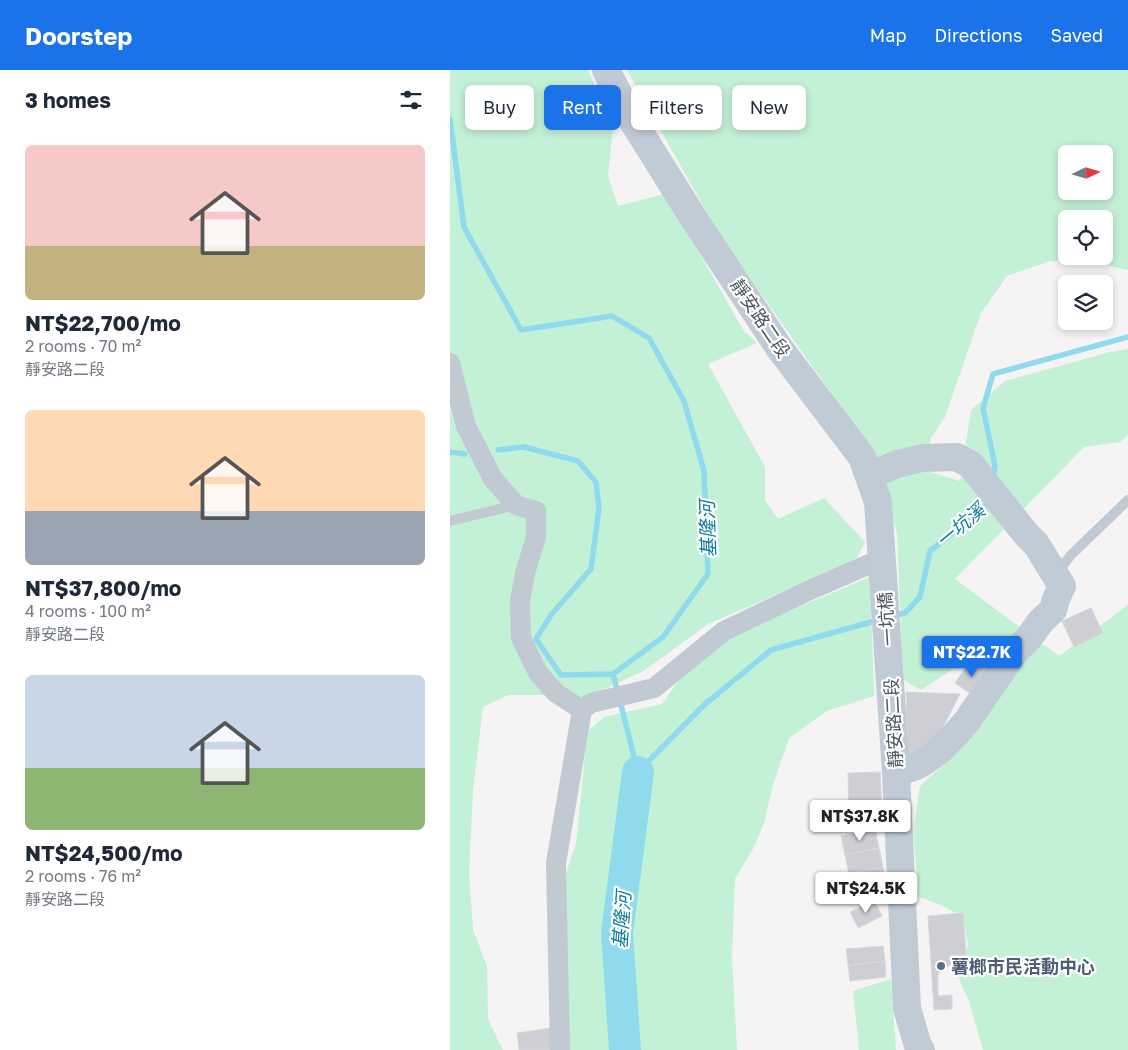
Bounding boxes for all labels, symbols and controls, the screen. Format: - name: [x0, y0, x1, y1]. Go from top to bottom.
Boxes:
- text: Doorstep: [25, 21, 132, 50]
- text: Map: [870, 24, 906, 46]
- text: Directions: [934, 24, 1022, 46]
- text: Saved: [1050, 24, 1103, 46]
- chip: Buy: [465, 85, 534, 130]
- chip: Rent: [544, 85, 621, 130]
- chip: Filters: [631, 85, 722, 130]
- chip: New: [732, 85, 806, 130]
- icon: filters: [397, 86, 425, 114]
- text: 3 homes: [25, 87, 111, 113]
- north arrow: [1058, 145, 1112, 200]
- map controls: [1058, 145, 1113, 330]
- icon: home: [180, 178, 270, 268]
- button: locate: [1058, 210, 1113, 265]
- street label: 靜安路二段: [727, 275, 795, 361]
- button: layers: [1058, 275, 1113, 330]
- text: NT$22,700/mo: [25, 310, 181, 336]
- text: 2 rooms · 70 m²: [25, 336, 141, 356]
- text: 靜安路二段: [25, 359, 105, 379]
- icon: home: [180, 443, 270, 533]
- water label: 基隆河: [694, 496, 719, 558]
- water label: 一坑溪: [931, 496, 992, 552]
- text: NT$37,800/mo: [25, 575, 181, 601]
- street label: 一坑橋: [873, 591, 899, 647]
- text: 4 rooms · 100 m²: [25, 601, 151, 621]
- text: 靜安路二段: [25, 624, 105, 644]
- pin: NT$22.7K: [920, 636, 1024, 678]
- text: NT$22.7K: [933, 642, 1011, 662]
- street label: 靜安路二段: [880, 677, 906, 769]
- icon: home: [180, 708, 270, 798]
- pin: NT$37.8K: [808, 800, 912, 842]
- text: NT$37.8K: [821, 806, 899, 826]
- text: NT$24,500/mo: [25, 840, 183, 866]
- text: 2 rooms · 76 m²: [25, 866, 141, 886]
- pin: NT$24.5K: [814, 872, 918, 914]
- text: NT$24.5K: [826, 878, 906, 898]
- water label: 基隆河: [608, 887, 635, 949]
- text: 靜安路二段: [25, 889, 105, 909]
- place label: 薯榔市民活動中心: [951, 955, 1095, 977]
- marker: 薯榔市民活動中心: [935, 960, 947, 972]

